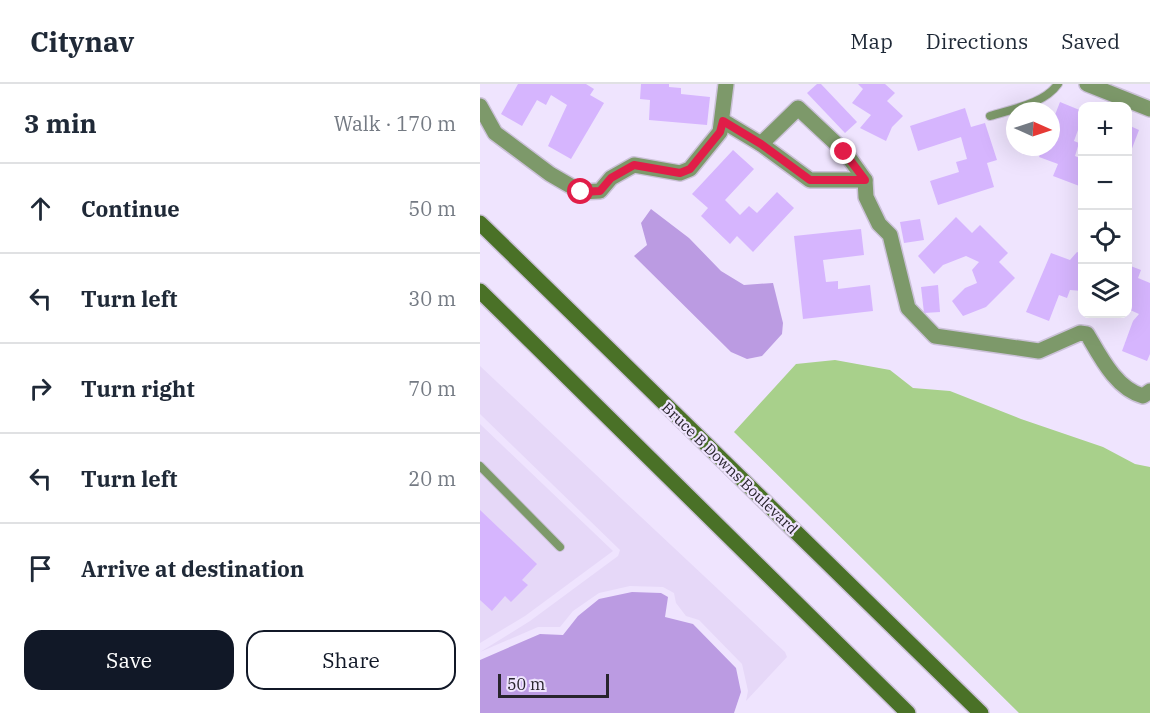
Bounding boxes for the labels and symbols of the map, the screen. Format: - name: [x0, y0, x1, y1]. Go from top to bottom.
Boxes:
- north arrow: [1006, 102, 1060, 156]
- route end: [830, 138, 856, 164]
- route start: [567, 178, 593, 204]
- street label: Bruce B Downs Boulevard: [658, 398, 802, 538]
- scale bar: [498, 671, 609, 698]

